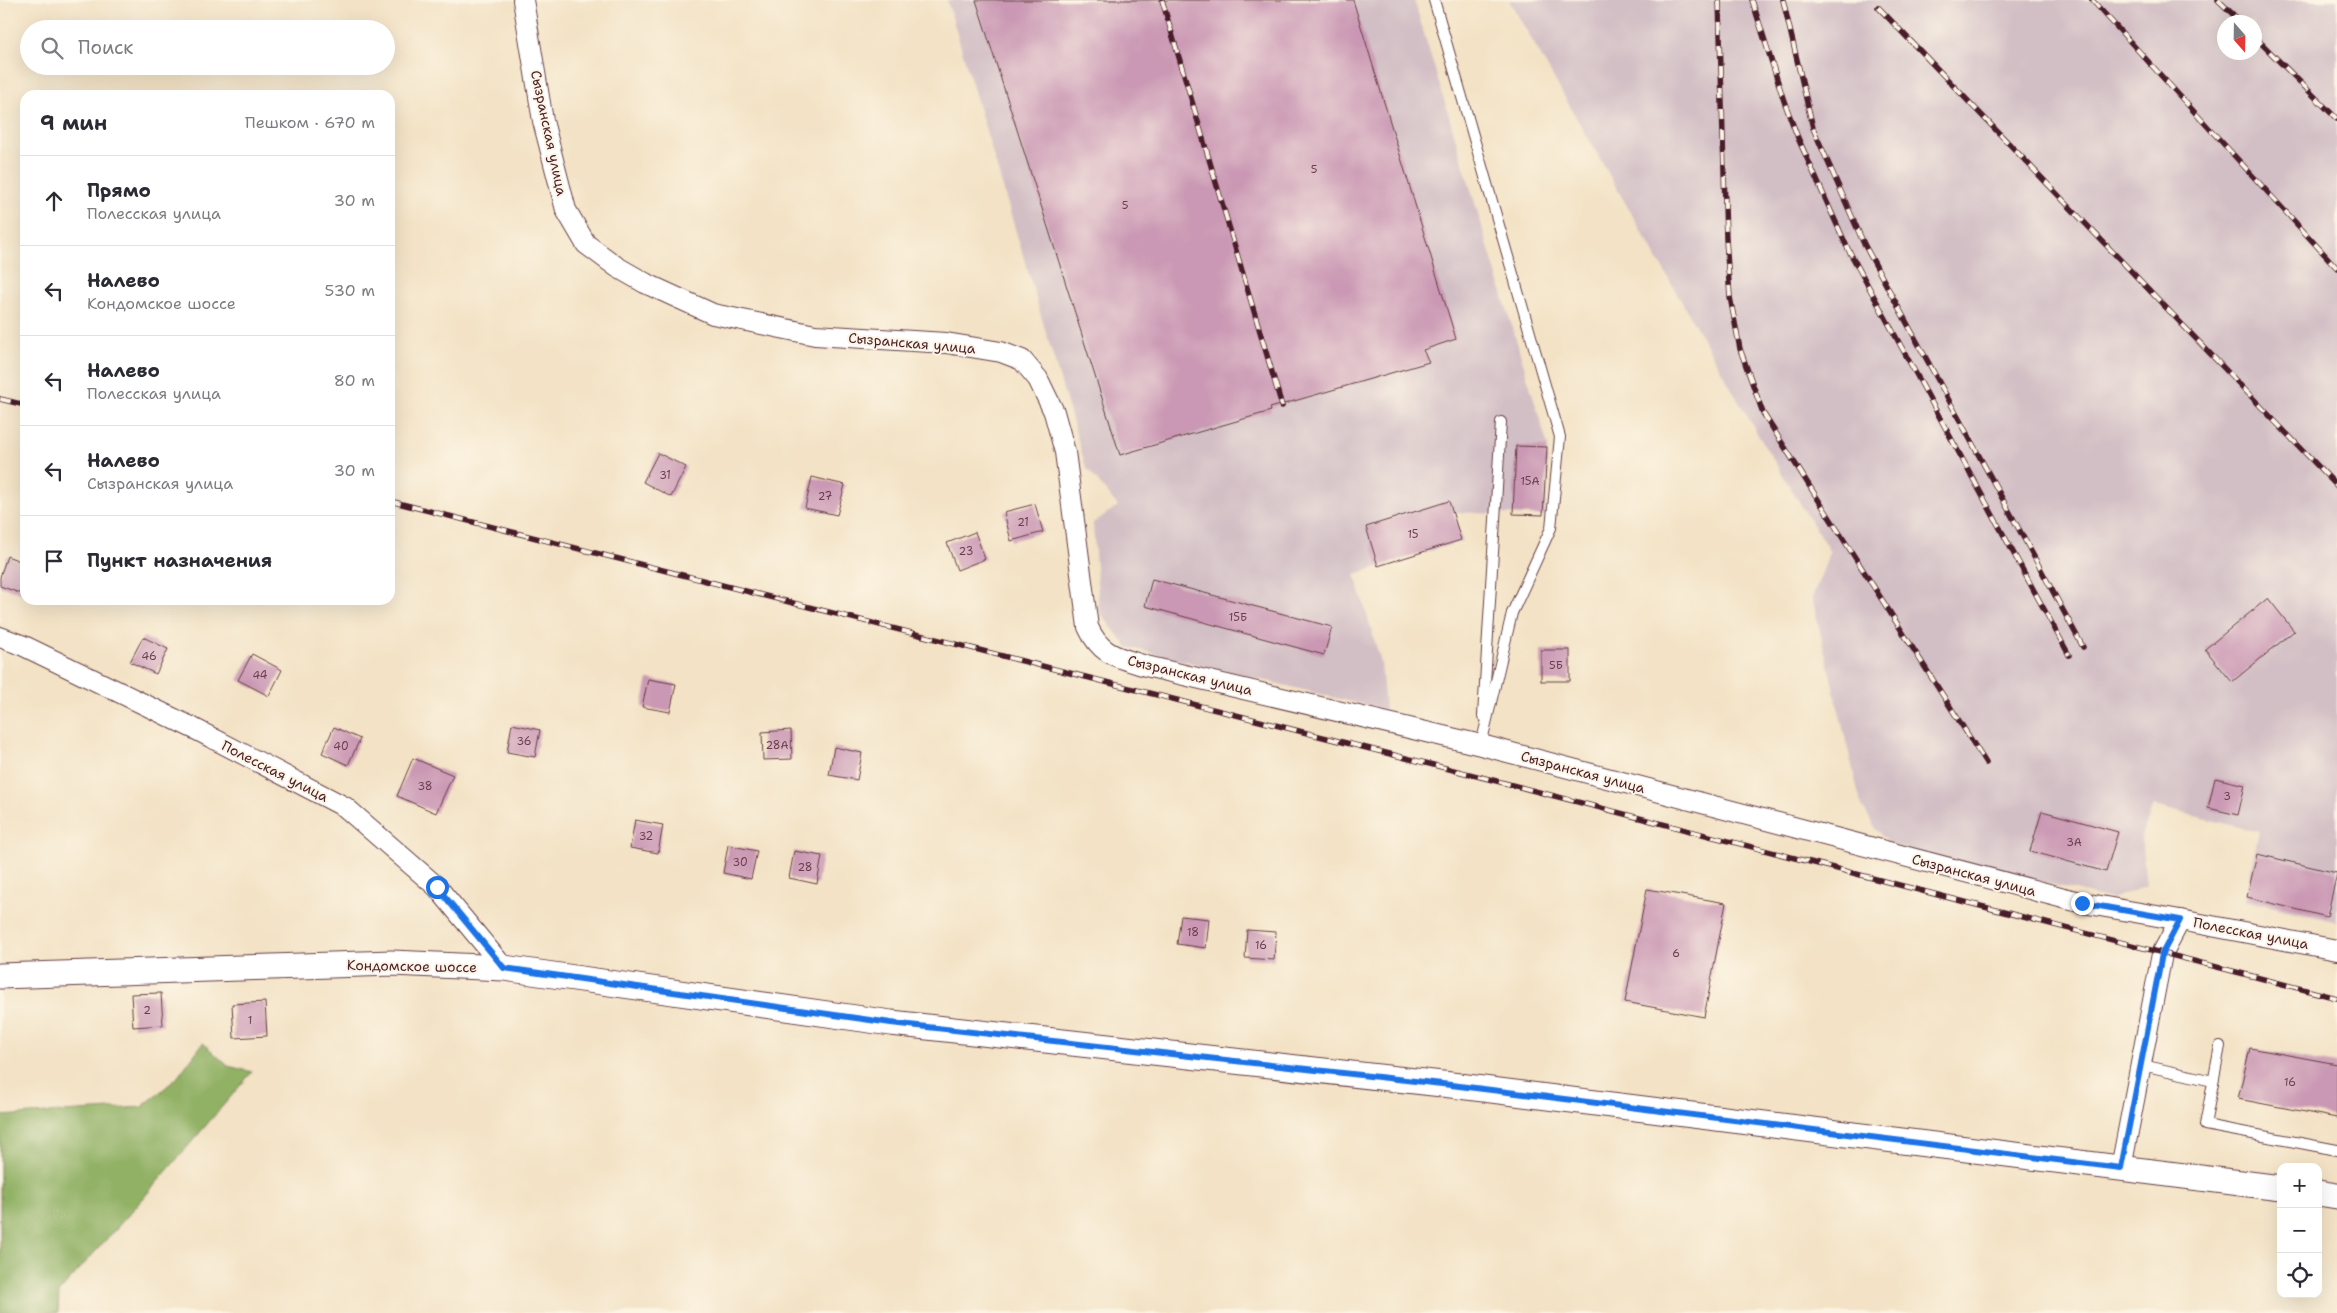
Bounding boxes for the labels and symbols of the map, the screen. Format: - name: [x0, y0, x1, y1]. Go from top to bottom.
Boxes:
- north arrow: [2217, 15, 2262, 60]
- street label: Сызранская улица: [527, 69, 571, 198]
- house number: 5: [1311, 162, 1318, 177]
- house number: 5: [1122, 198, 1129, 213]
- street label: Сызранская улица: [848, 328, 977, 358]
- house number: 31: [659, 468, 671, 483]
- house number: 15А: [1520, 474, 1540, 489]
- house number: 27: [818, 489, 833, 504]
- house number: 21: [1017, 515, 1029, 530]
- house number: 15: [1407, 527, 1419, 542]
- house number: 23: [959, 544, 973, 559]
- house number: 15Б: [1229, 610, 1247, 625]
- house number: 46: [141, 649, 157, 664]
- street label: Сызранская улица: [1126, 651, 1254, 699]
- house number: 5Б: [1549, 658, 1563, 673]
- house number: 44: [252, 668, 268, 683]
- house number: 36: [516, 734, 532, 749]
- street label: Полесская улица: [219, 736, 332, 806]
- house number: 28А: [765, 738, 789, 753]
- house number: 40: [333, 739, 349, 754]
- street label: Сызранская улица: [1519, 747, 1647, 797]
- house number: 38: [417, 779, 433, 794]
- house number: 3: [2223, 789, 2231, 804]
- house number: 32: [639, 829, 653, 844]
- house number: 3А: [2066, 835, 2082, 850]
- street label: Сызранская улица: [1910, 850, 2038, 900]
- house number: 30: [732, 855, 748, 870]
- house number: 28: [797, 860, 813, 875]
- route start: [426, 876, 449, 899]
- route end: [2071, 892, 2094, 915]
- street label: Полесская улица: [2192, 913, 2311, 953]
- house number: 18: [1187, 925, 1199, 940]
- house number: 16: [1255, 938, 1267, 953]
- house number: 6: [1672, 946, 1680, 961]
- street label: Кондомское шоссе: [347, 956, 477, 976]
- house number: 2: [143, 1003, 151, 1018]
- house number: 1: [248, 1013, 252, 1028]
- house number: 16: [2284, 1075, 2296, 1090]

